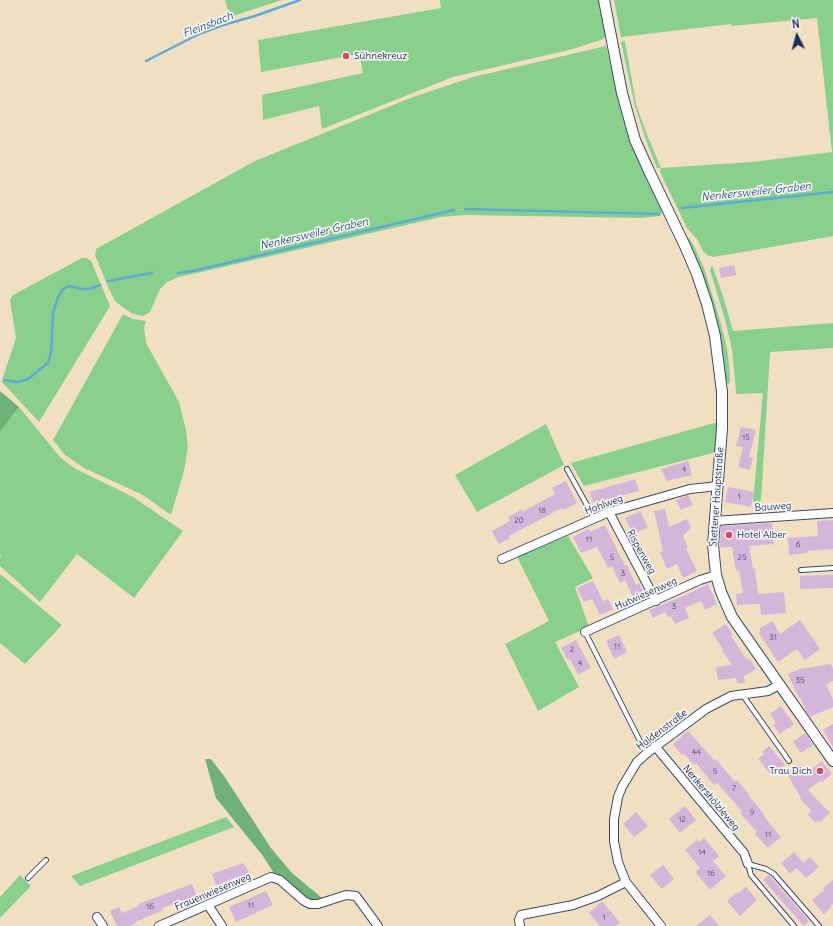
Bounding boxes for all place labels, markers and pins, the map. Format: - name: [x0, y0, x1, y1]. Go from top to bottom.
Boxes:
- place label: Sühnekreuz: [354, 50, 407, 62]
- marker: Sühnekreuz: [341, 51, 351, 61]
- place label: Hotel Alber: [737, 529, 787, 541]
- marker: Hotel Alber: [724, 530, 734, 540]
- place label: Trau Dich: [769, 765, 812, 777]
- marker: Trau Dich: [815, 766, 825, 776]

